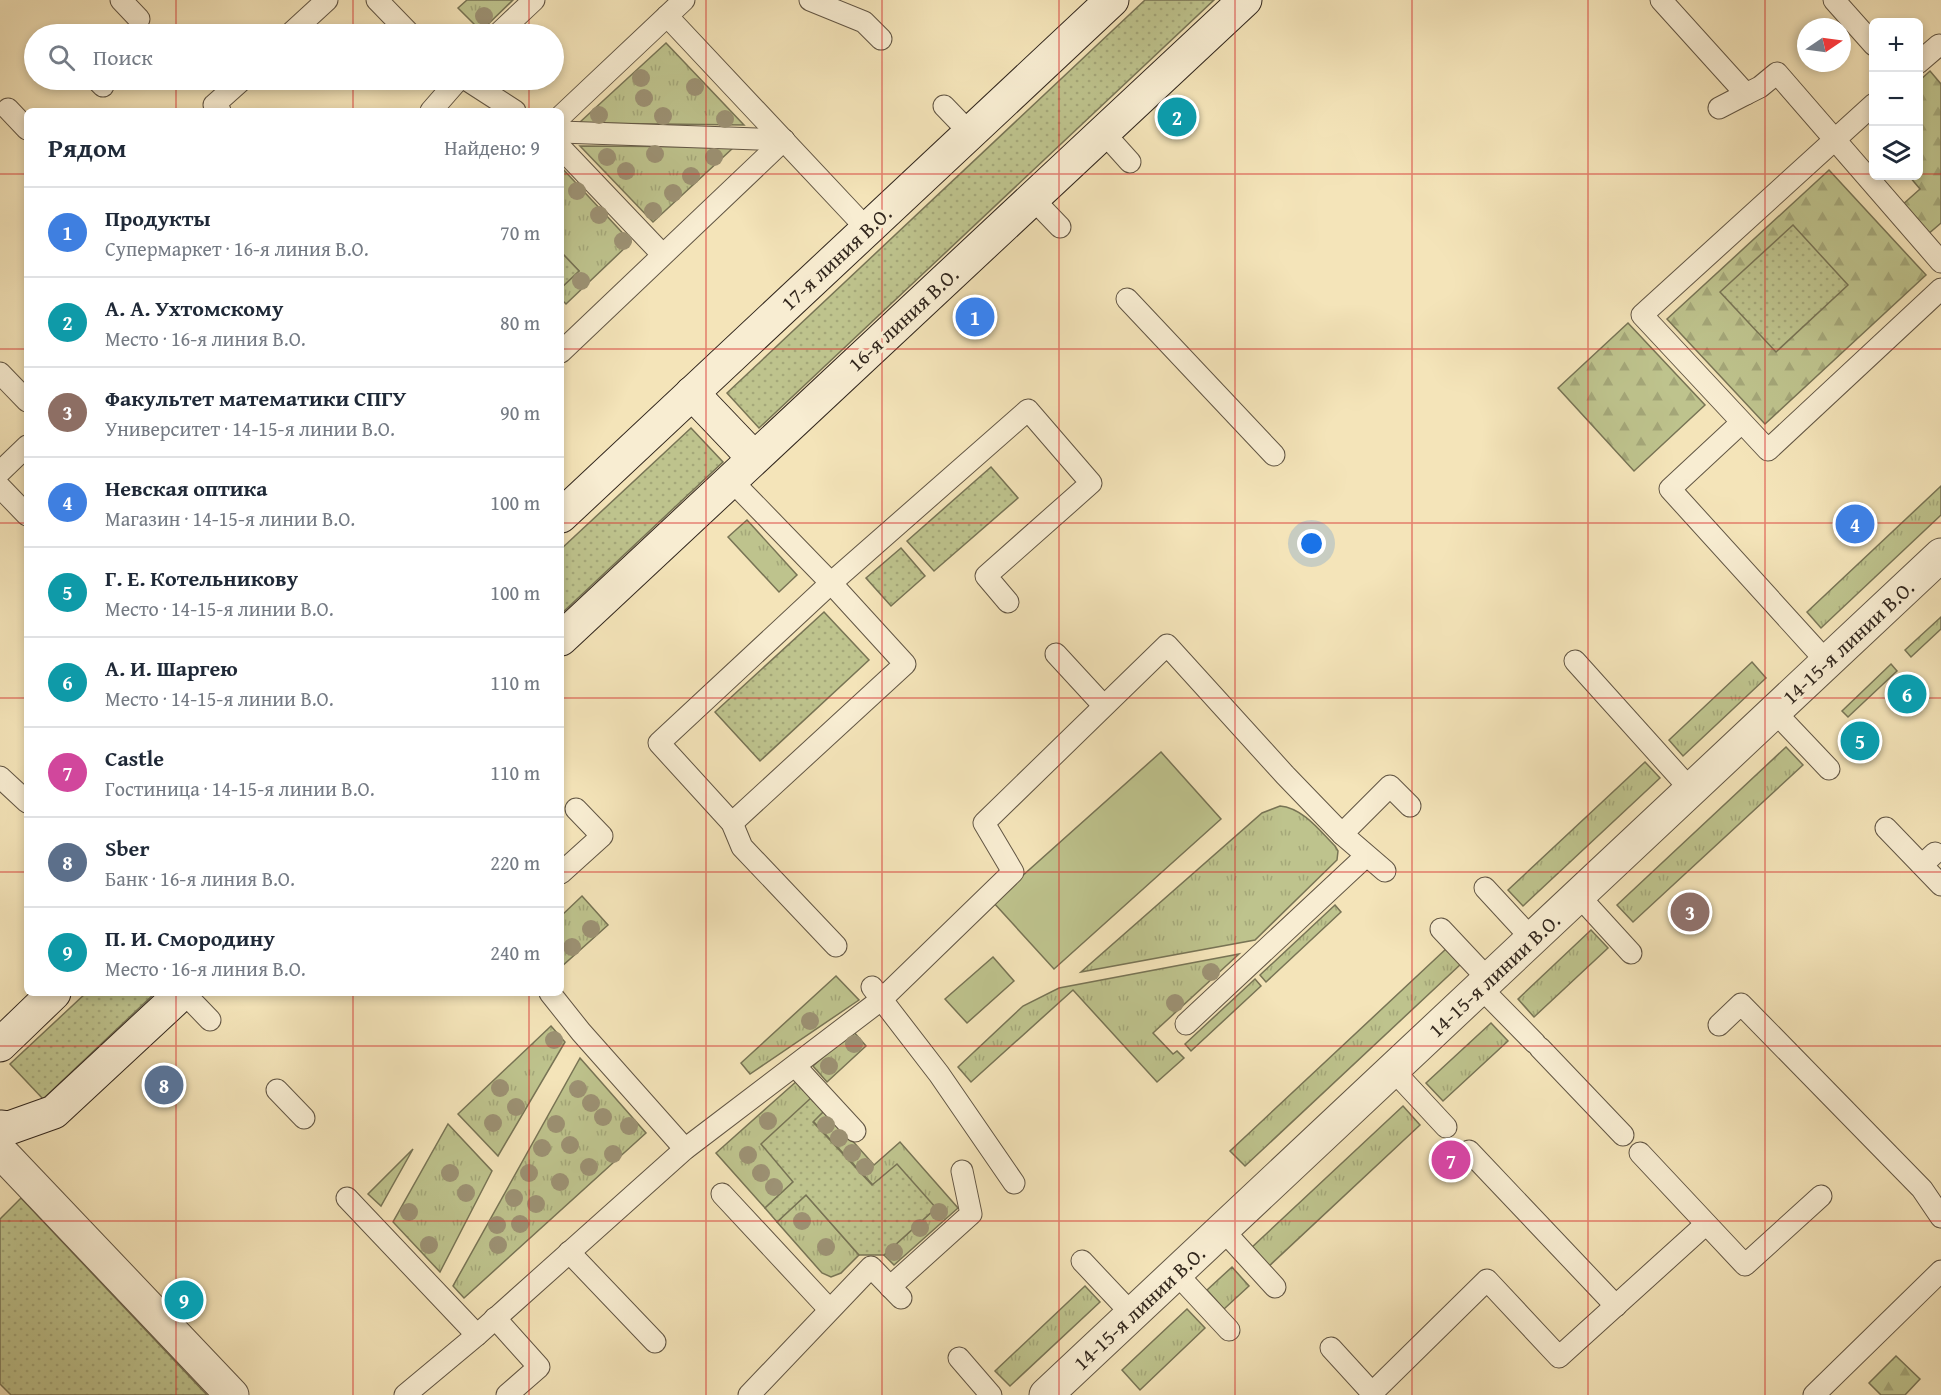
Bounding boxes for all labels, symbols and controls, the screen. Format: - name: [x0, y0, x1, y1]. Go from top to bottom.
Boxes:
- north arrow: [1797, 18, 1851, 72]
- map controls: [1869, 18, 1923, 180]
- button: +: [1869, 18, 1923, 72]
- search box: [24, 24, 564, 90]
- icon: search: [45, 41, 78, 74]
- text: Поиск: [93, 41, 153, 73]
- button: −: [1869, 72, 1923, 126]
- pin: 2: [1158, 94, 1196, 140]
- button: layers: [1869, 126, 1923, 180]
- text: Рядом: [48, 128, 126, 167]
- text: Найдено: 9: [444, 133, 540, 162]
- street label: 17-я линия В.О.: [774, 198, 898, 318]
- text: Продукты: [105, 202, 211, 234]
- text: 1: [62, 218, 73, 247]
- text: 70 m: [500, 218, 540, 247]
- text: Супермаркет · 16-я линия В.О.: [105, 234, 369, 263]
- street label: 16-я линия В.О.: [841, 259, 965, 379]
- text: А. А. Ухтомскому: [105, 292, 283, 324]
- pin: 1: [956, 294, 994, 340]
- text: 2: [62, 308, 73, 337]
- text: 80 m: [500, 308, 540, 337]
- text: Место · 16-я линия В.О.: [105, 324, 306, 353]
- text: Факультет математики СПГУ: [105, 382, 406, 414]
- text: 3: [62, 398, 73, 427]
- text: 90 m: [500, 398, 540, 427]
- text: Университет · 14-15-я линии В.О.: [105, 414, 395, 443]
- text: Невская оптика: [105, 472, 268, 504]
- text: 4: [62, 488, 73, 517]
- text: 100 m: [490, 488, 540, 517]
- pin: 4: [1836, 502, 1874, 546]
- text: Магазин · 14-15-я линии В.О.: [105, 504, 355, 533]
- your location: [1297, 529, 1326, 558]
- text: Г. Е. Котельникову: [105, 562, 298, 594]
- street label: 14-15-я линии В.О.: [1775, 572, 1921, 712]
- text: 5: [62, 578, 73, 607]
- text: 100 m: [490, 578, 540, 607]
- text: Место · 14-15-я линии В.О.: [105, 594, 334, 623]
- text: А. И. Шаргею: [105, 652, 238, 684]
- text: 6: [62, 668, 73, 697]
- text: 110 m: [490, 668, 540, 697]
- pin: 6: [1888, 672, 1926, 716]
- text: Место · 14-15-я линии В.О.: [105, 684, 334, 713]
- pin: 5: [1840, 718, 1880, 764]
- text: Castle: [105, 742, 164, 774]
- text: 7: [62, 758, 73, 787]
- text: 110 m: [490, 758, 540, 787]
- text: Гостиница · 14-15-я линии В.О.: [105, 774, 375, 803]
- text: Sber: [105, 832, 150, 864]
- text: 8: [62, 848, 73, 877]
- text: 220 m: [490, 848, 540, 877]
- text: Банк · 16-я линия В.О.: [105, 864, 295, 893]
- pin: 3: [1670, 890, 1710, 934]
- street label: 14-15-я линии В.О.: [1421, 905, 1567, 1045]
- text: П. И. Смородину: [105, 922, 275, 954]
- text: 9: [62, 938, 73, 967]
- text: 240 m: [490, 938, 540, 967]
- text: Место · 16-я линия В.О.: [105, 954, 306, 983]
- pin: 8: [144, 1062, 184, 1108]
- pin: 7: [1432, 1138, 1470, 1182]
- street label: 14-15-я линии В.О.: [1066, 1238, 1212, 1378]
- pin: 9: [164, 1278, 204, 1322]

